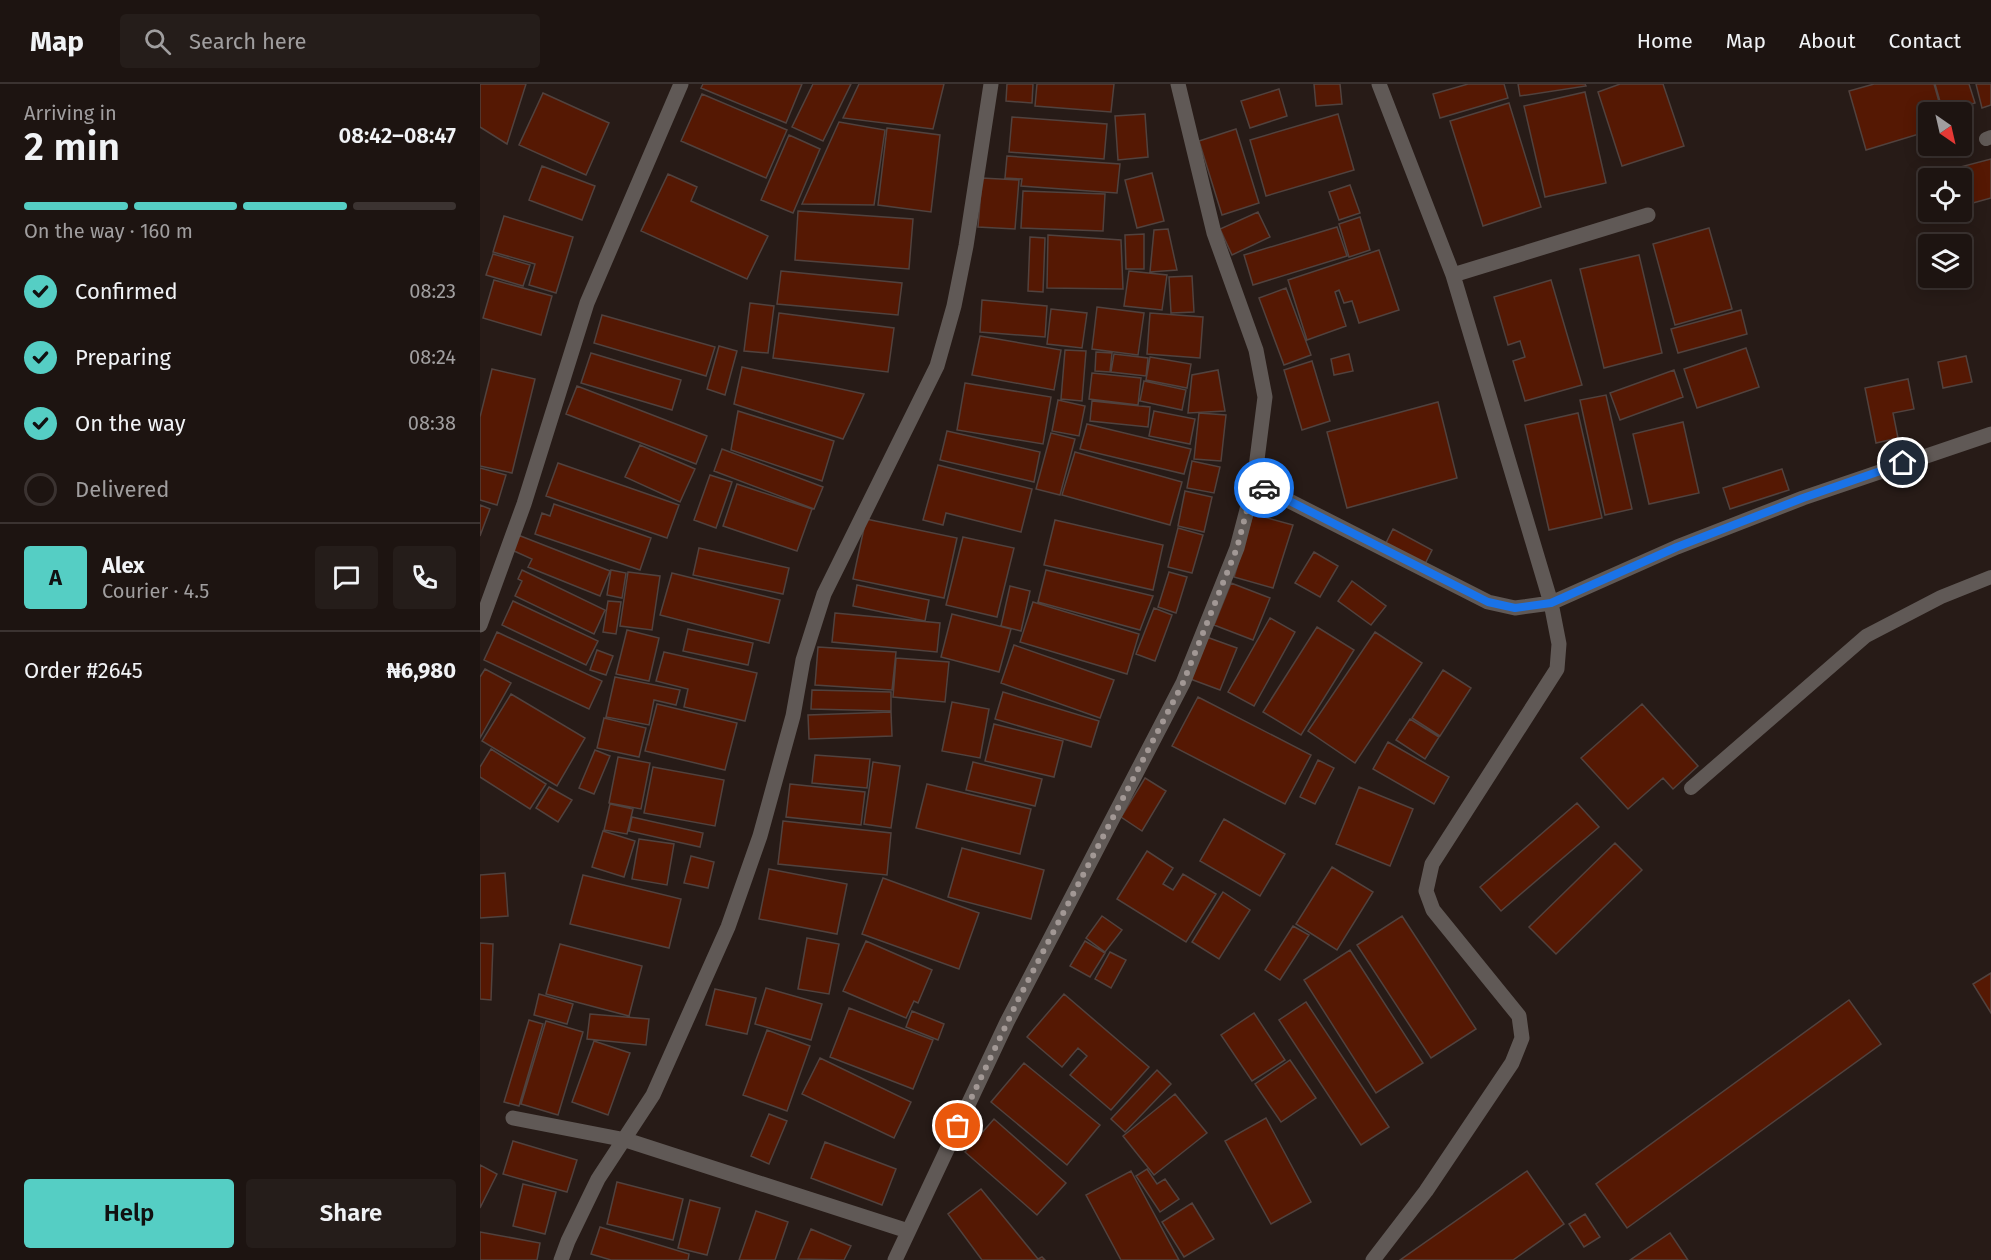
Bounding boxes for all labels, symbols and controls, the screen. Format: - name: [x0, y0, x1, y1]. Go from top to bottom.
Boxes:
- search box: [120, 14, 540, 68]
- text: Map: [30, 25, 84, 58]
- icon: search: [141, 25, 174, 58]
- text: Search here: [189, 28, 307, 55]
- text: Home: [1637, 28, 1693, 54]
- text: Map: [1726, 28, 1766, 54]
- text: About: [1799, 28, 1856, 54]
- text: Contact: [1889, 28, 1961, 54]
- text: Arriving in: [24, 101, 117, 125]
- north arrow: [1918, 102, 1972, 156]
- map controls: [1918, 102, 1972, 288]
- text: 08:42–08:47: [339, 122, 456, 149]
- text: 2 min: [24, 124, 120, 170]
- button: locate: [1918, 168, 1972, 222]
- text: On the way · 160 m: [24, 219, 193, 243]
- button: layers: [1918, 234, 1972, 288]
- icon: check: [24, 275, 57, 308]
- text: Confirmed: [75, 278, 178, 305]
- text: 08:23: [409, 279, 456, 303]
- icon: check: [24, 341, 57, 374]
- text: Preparing: [75, 344, 171, 371]
- text: 08:24: [409, 345, 456, 369]
- icon: check: [24, 407, 57, 440]
- text: On the way: [75, 410, 186, 437]
- text: 08:38: [408, 411, 456, 435]
- pin: [1877, 437, 1928, 488]
- icon: home: [1886, 446, 1919, 479]
- courier: [1234, 458, 1294, 518]
- icon: car: [1248, 472, 1281, 505]
- text: Delivered: [75, 476, 170, 503]
- button: chat: [315, 546, 378, 609]
- button: phone: [393, 546, 456, 609]
- text: Alex: [102, 552, 145, 579]
- text: A: [49, 564, 62, 591]
- text: Courier · 4.5: [102, 579, 209, 603]
- text: Order #2645: [24, 657, 143, 684]
- text: ₦6,980: [386, 657, 456, 684]
- pin: [932, 1100, 983, 1151]
- icon: bag: [941, 1109, 974, 1142]
- button: Help: [24, 1179, 234, 1248]
- button: Share: [246, 1179, 456, 1248]

